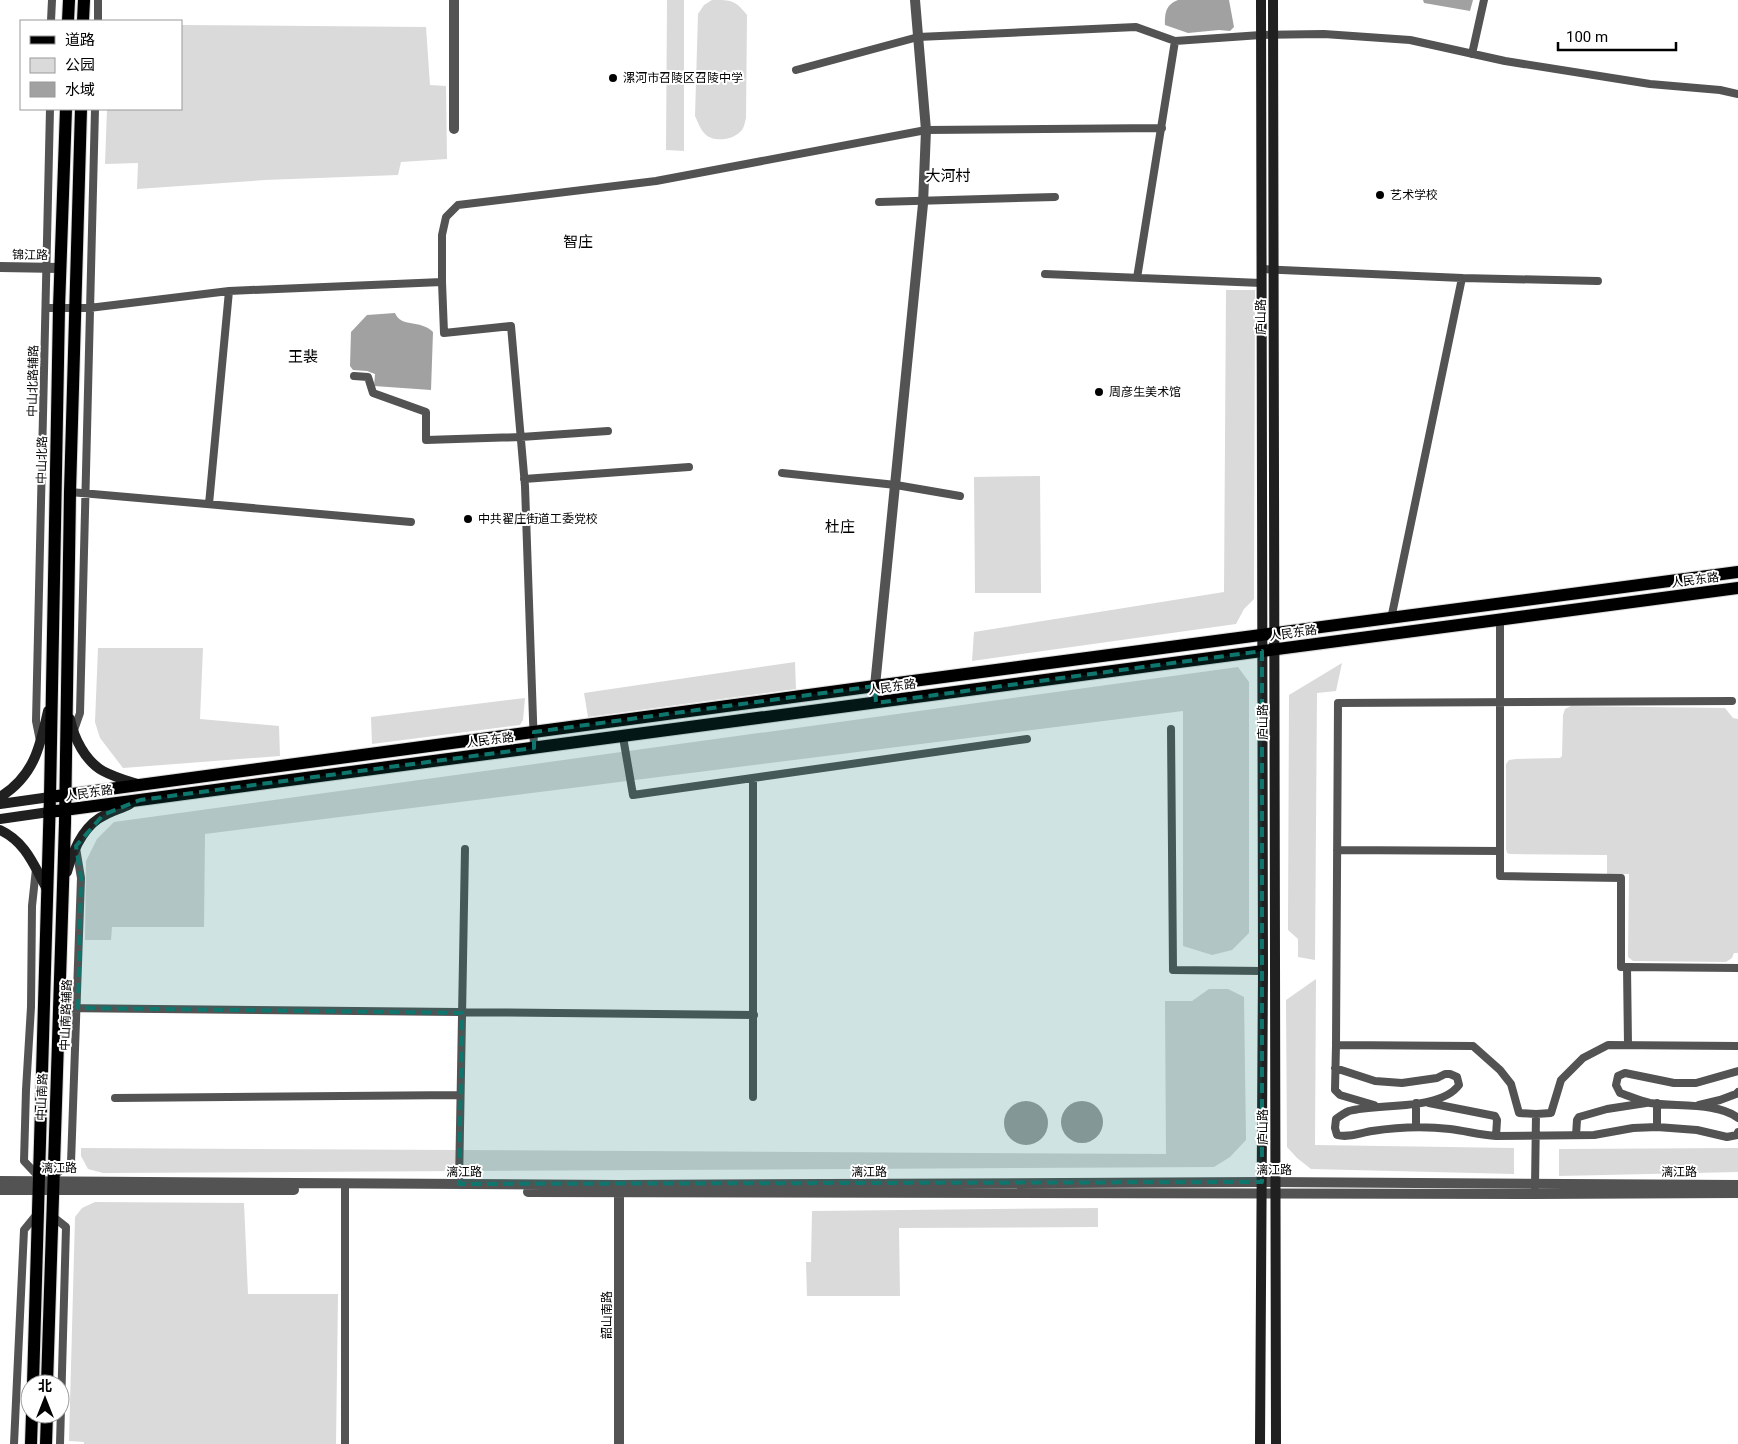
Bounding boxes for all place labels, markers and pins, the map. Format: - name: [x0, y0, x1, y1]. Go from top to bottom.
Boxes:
- place label: 漯河市召陵区召陵中学: [623, 71, 743, 85]
- marker: 漯河市召陵区召陵中学: [607, 72, 619, 84]
- place label: 艺术学校: [1390, 188, 1438, 202]
- marker: 艺术学校: [1374, 189, 1386, 201]
- place label: 周彦生美术馆: [1109, 385, 1181, 399]
- marker: 周彦生美术馆: [1093, 386, 1105, 398]
- place label: 中共翟庄街道工委党校: [478, 512, 598, 526]
- marker: 中共翟庄街道工委党校: [462, 513, 474, 525]

